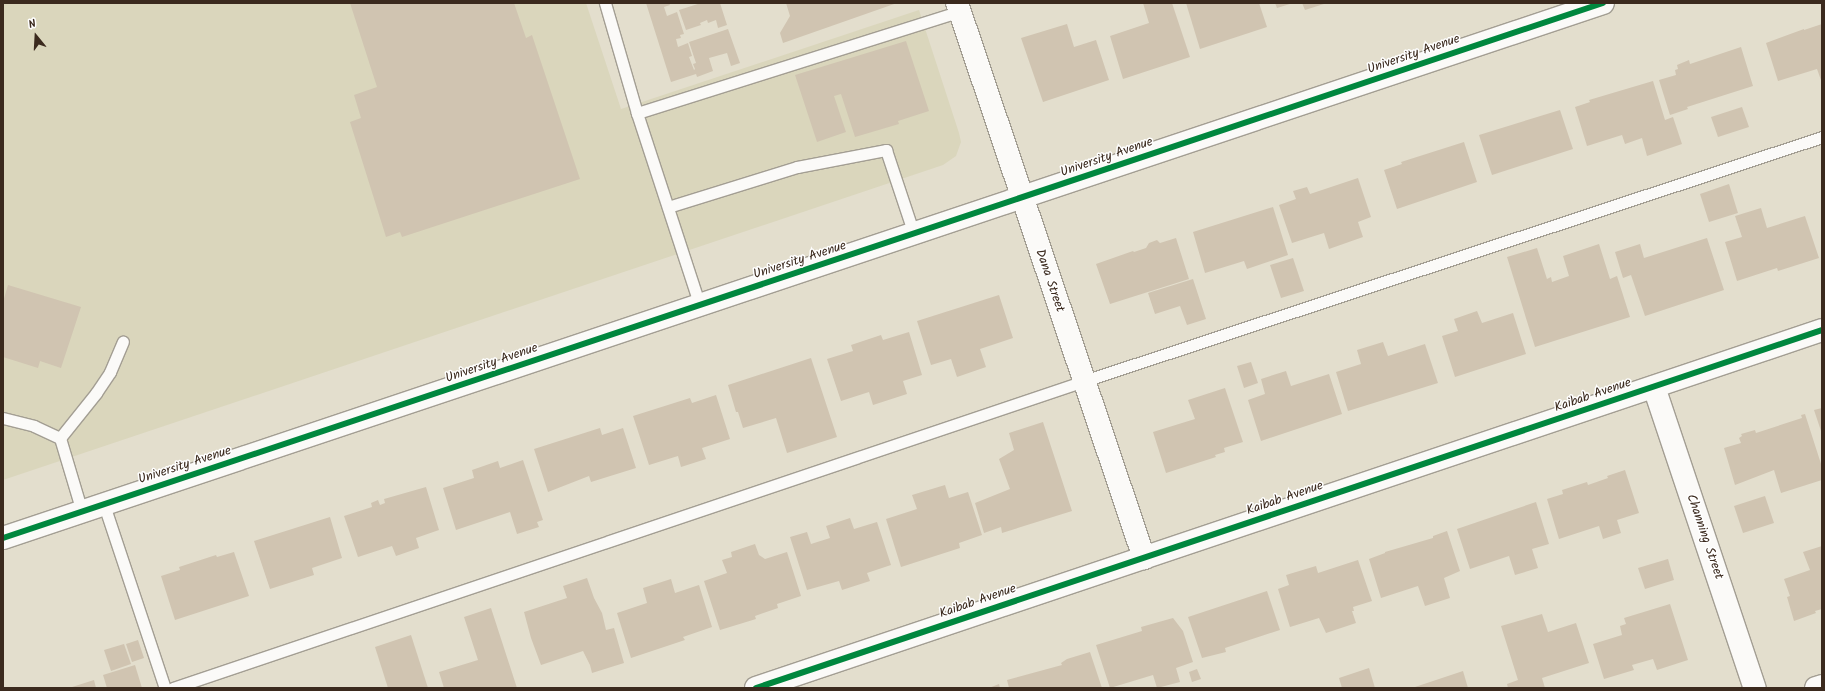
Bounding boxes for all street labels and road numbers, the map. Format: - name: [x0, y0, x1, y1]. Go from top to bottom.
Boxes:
- street label: University Avenue: [1366, 32, 1462, 78]
- street label: University Avenue: [1059, 135, 1155, 181]
- street label: University Avenue: [752, 239, 848, 283]
- street label: Dana Street: [1031, 247, 1067, 315]
- street label: University Avenue: [444, 341, 540, 387]
- street label: Kaibab Avenue: [1553, 376, 1633, 416]
- street label: University Avenue: [137, 444, 233, 488]
- street label: Kaibab Avenue: [1245, 479, 1325, 519]
- street label: Channing Street: [1682, 492, 1726, 582]
- street label: Kaibab Avenue: [938, 582, 1018, 622]

